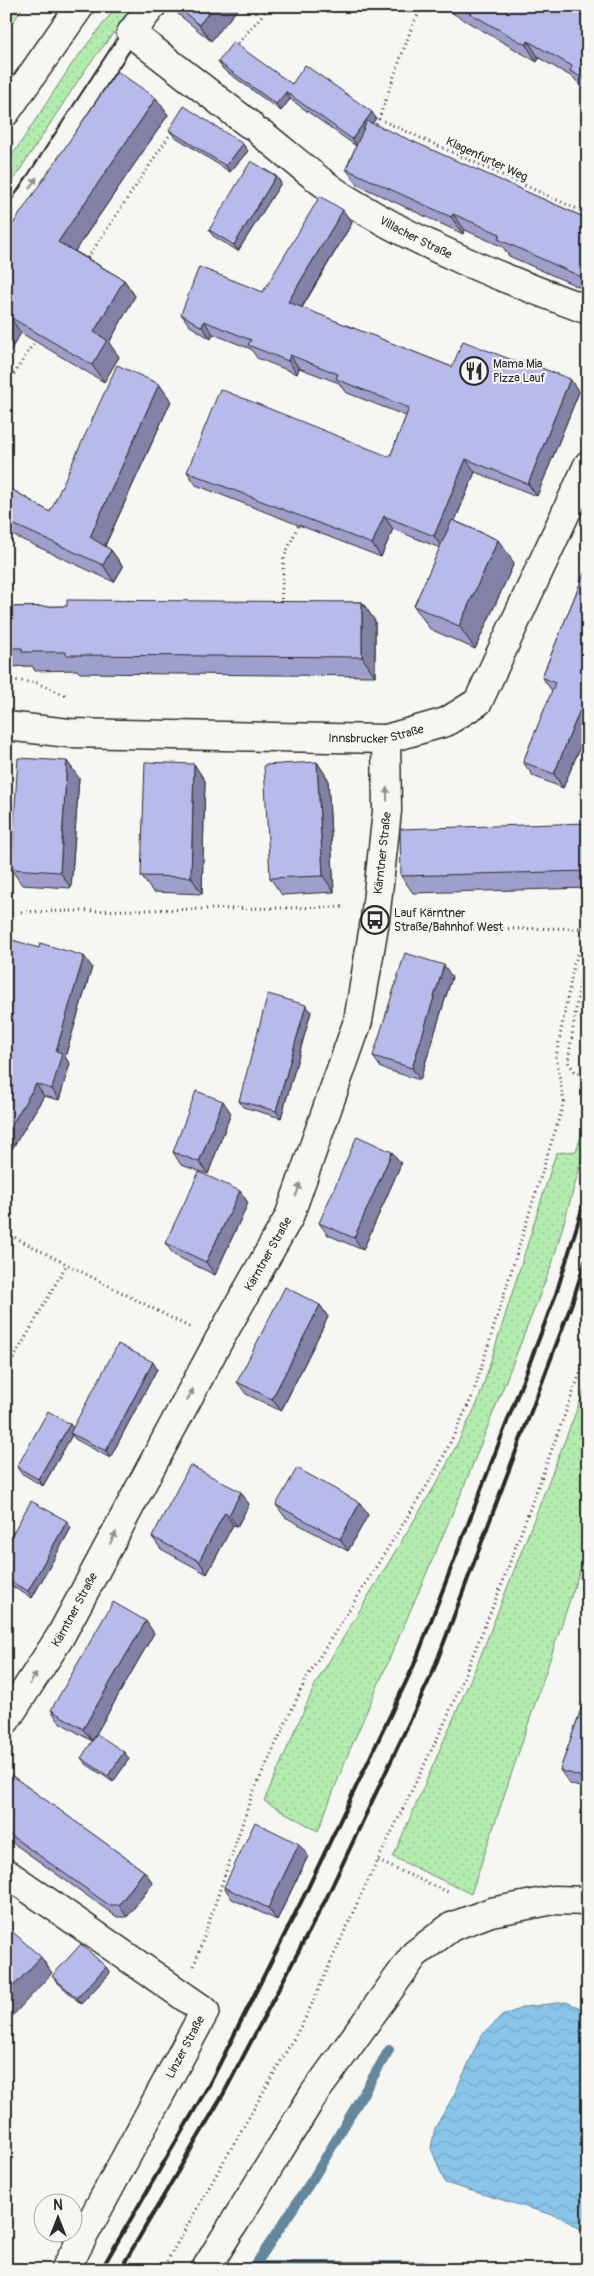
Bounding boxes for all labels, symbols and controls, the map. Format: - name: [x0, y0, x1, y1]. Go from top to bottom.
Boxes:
- street label: Klagenfurter Weg: [443, 134, 530, 185]
- one-way arrow: [28, 176, 38, 190]
- street label: Villacher Straße: [377, 213, 454, 262]
- restaurant icon: Mama Mia Pizza Lauf: [459, 356, 489, 386]
- place label: Mama Mia Pizza Lauf: [493, 357, 546, 386]
- street label: Innsbrucker Straße: [328, 722, 426, 747]
- one-way arrow: [383, 786, 391, 802]
- street label: Kärntner Straße: [371, 811, 395, 895]
- bus stop icon: Lauf Kärntner Straße/Bahnhof West: [360, 905, 390, 935]
- place label: Lauf Kärntner Straße/Bahnhof West: [394, 906, 503, 935]
- one-way arrow: [295, 1182, 303, 1197]
- street label: Kärntner Straße: [242, 1214, 295, 1294]
- one-way arrow: [186, 1388, 194, 1402]
- one-way arrow: [109, 1531, 117, 1545]
- street label: Kärntner Straße: [48, 1570, 101, 1650]
- one-way arrow: [28, 1673, 37, 1686]
- street label: Linzer Straße: [163, 2013, 208, 2081]
- north arrow: [32, 2194, 82, 2244]
- text: N: [53, 2197, 63, 2214]

